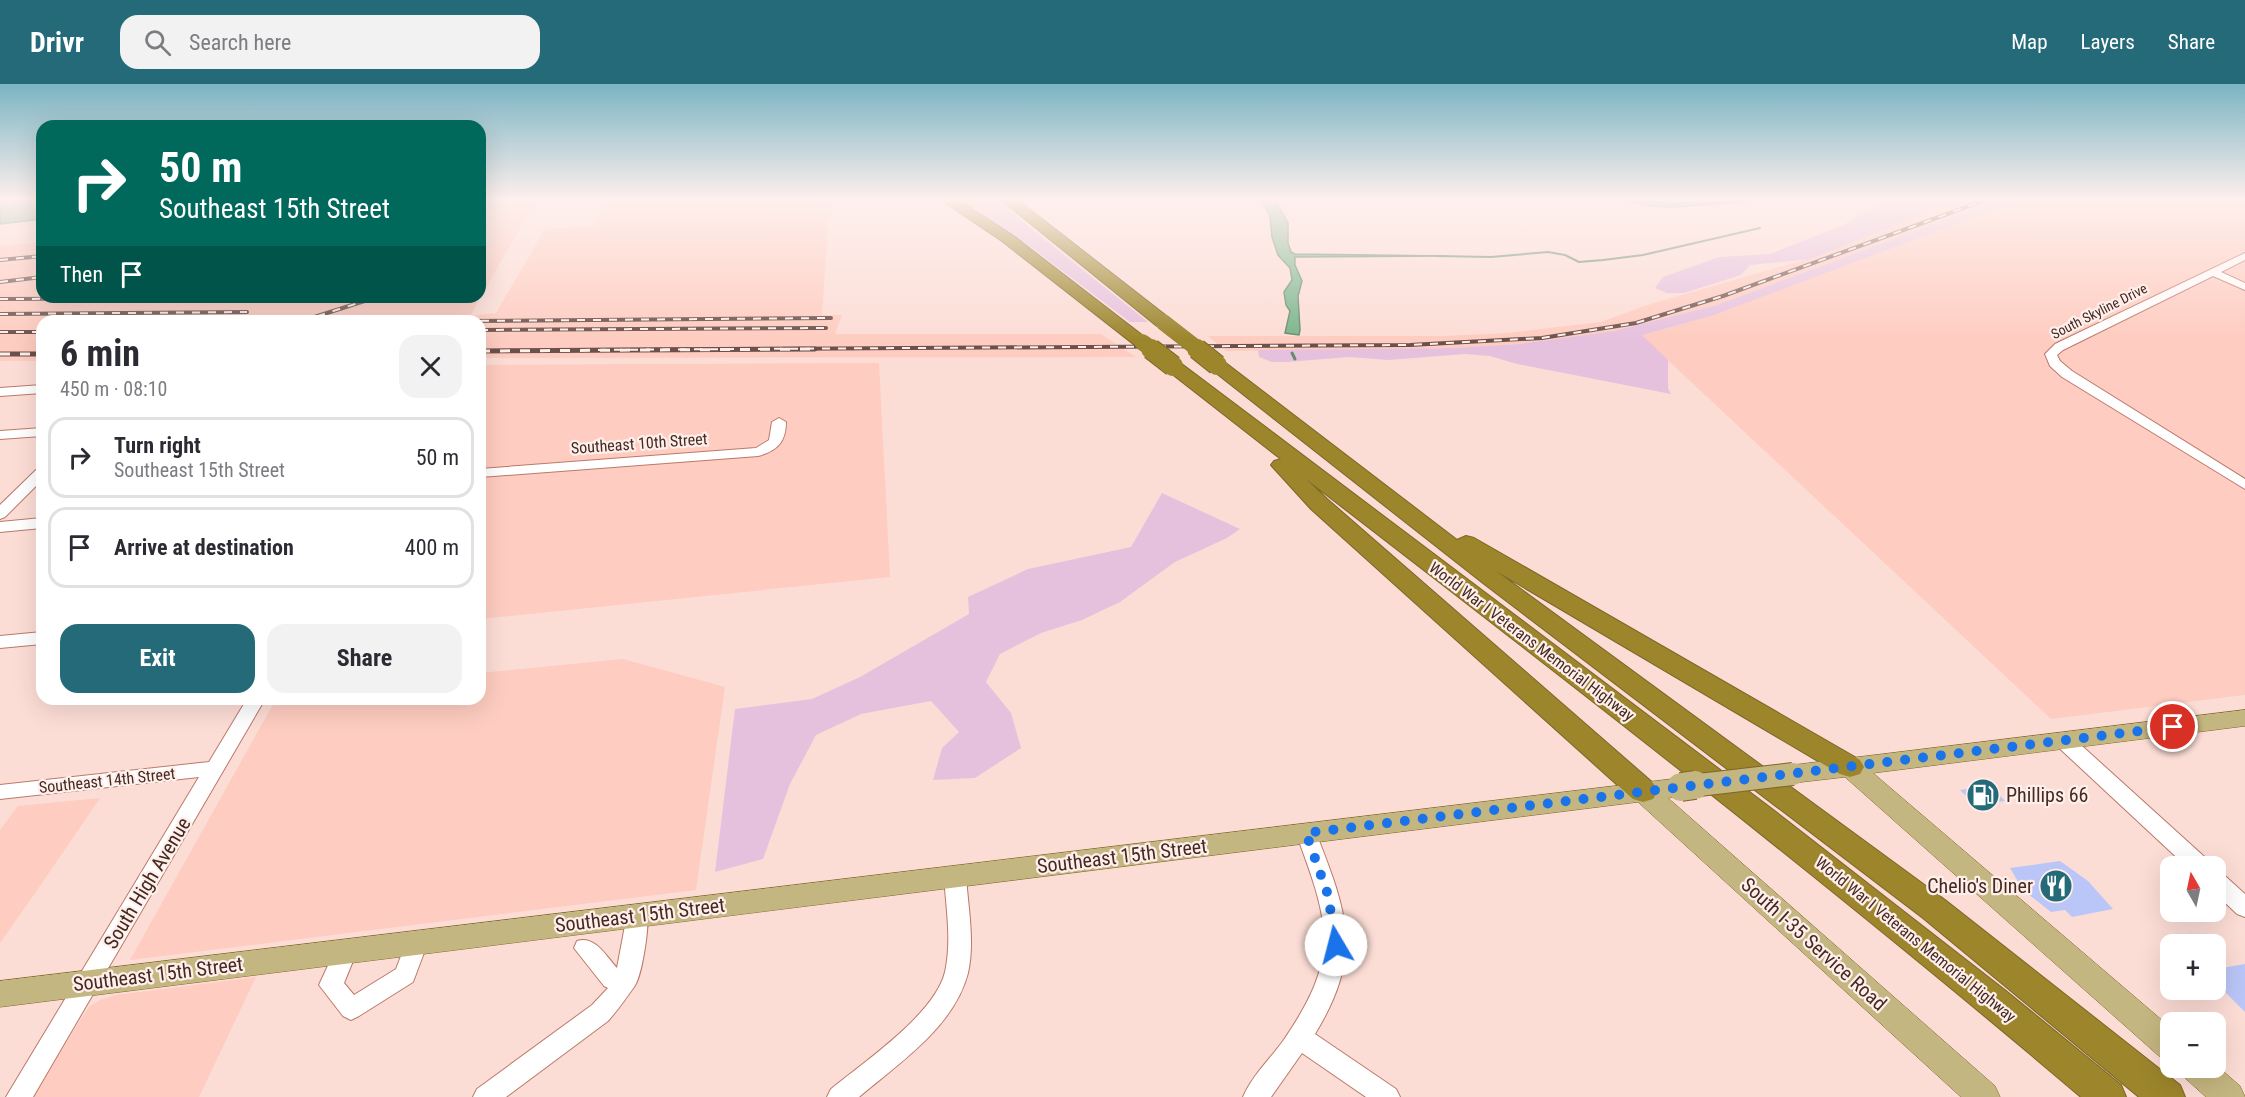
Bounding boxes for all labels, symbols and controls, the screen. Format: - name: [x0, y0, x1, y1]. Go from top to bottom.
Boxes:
- search box: [120, 15, 540, 69]
- text: Drivr: [30, 26, 84, 59]
- icon: search: [141, 26, 174, 59]
- text: Search here: [189, 30, 291, 55]
- text: Map: [2011, 30, 2048, 54]
- text: Layers: [2081, 30, 2135, 54]
- text: Share: [2168, 30, 2215, 54]
- text: 50 m: [159, 143, 242, 192]
- icon: right: [60, 144, 138, 222]
- text: Southeast 15th Street: [159, 193, 390, 225]
- icon: arrive: [115, 258, 148, 291]
- text: Then: [60, 262, 103, 287]
- street label: South Skyline Drive: [2048, 280, 2150, 342]
- text: 6 min: [60, 333, 140, 375]
- button: close: [399, 335, 462, 398]
- text: 450 m · 08:10: [60, 377, 167, 401]
- street label: Southeast 10th Street: [570, 429, 708, 458]
- text: Turn right: [114, 433, 201, 458]
- icon: right: [63, 441, 96, 474]
- text: 50 m: [416, 445, 459, 470]
- text: Southeast 15th Street: [114, 458, 285, 482]
- icon: arrive: [63, 531, 96, 564]
- text: Arrive at destination: [114, 535, 294, 560]
- text: 400 m: [405, 535, 459, 560]
- street label: World War I Veterans Memorial Highway: [1425, 558, 1638, 725]
- button: Exit: [60, 624, 255, 693]
- button: Share: [267, 624, 462, 693]
- pin: [2147, 701, 2198, 752]
- icon: arrive: [2156, 710, 2189, 743]
- street label: Southeast 14th Street: [38, 764, 176, 797]
- fuel station icon: Phillips 66: [1965, 777, 2001, 813]
- place label: Phillips 66: [2006, 783, 2088, 807]
- street label: South High Avenue: [98, 813, 196, 953]
- street label: Southeast 15th Street: [1036, 834, 1208, 878]
- street label: World War I Veterans Memorial Highway: [1812, 853, 2020, 1026]
- north arrow: [2160, 856, 2226, 922]
- map controls: [2160, 856, 2226, 1078]
- restaurant icon: Chelio's Diner: [2038, 868, 2074, 904]
- street label: South I-35 Service Road: [1736, 872, 1892, 1016]
- place label: Chelio's Diner: [1927, 874, 2033, 898]
- street label: Southeast 15th Street: [554, 893, 726, 937]
- position arrow: [1304, 913, 1368, 977]
- button: +: [2160, 934, 2226, 1000]
- street label: Southeast 15th Street: [72, 952, 244, 996]
- button: −: [2160, 1012, 2226, 1078]

